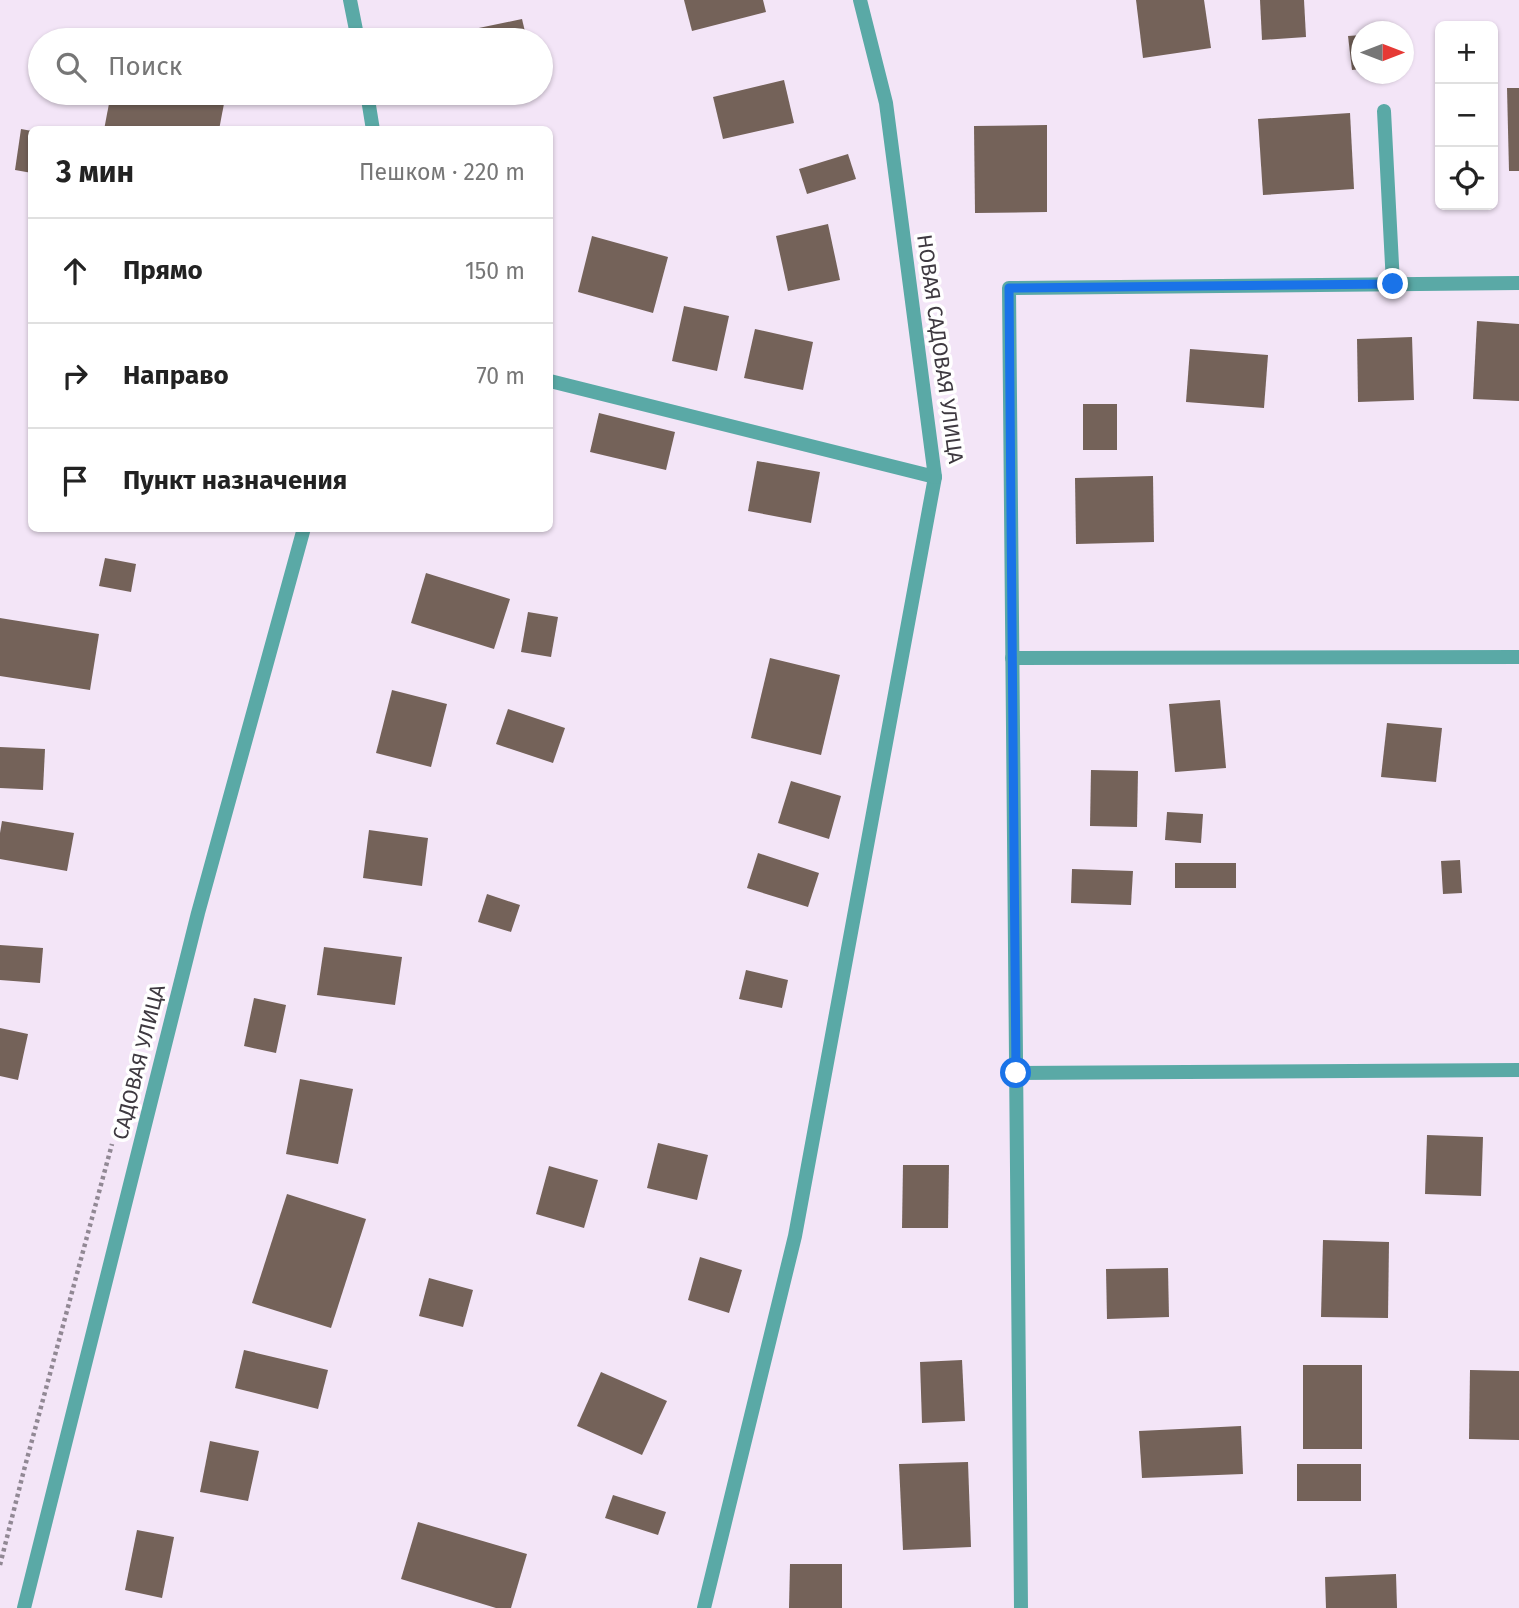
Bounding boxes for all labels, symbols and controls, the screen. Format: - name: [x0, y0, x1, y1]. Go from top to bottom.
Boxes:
- north arrow: [1351, 21, 1414, 84]
- map controls: [1435, 21, 1498, 210]
- button: +: [1435, 21, 1498, 84]
- search box: [28, 28, 553, 105]
- icon: search: [52, 48, 90, 86]
- text: Поиск: [108, 51, 182, 82]
- button: −: [1435, 84, 1498, 147]
- button: locate: [1435, 147, 1498, 210]
- text: 3 мин: [56, 154, 134, 190]
- text: Пешком · 220 m: [359, 158, 525, 186]
- street label: НОВАЯ САДОВАЯ УЛИЦА: [911, 233, 969, 465]
- icon: ahead: [56, 252, 94, 290]
- text: Прямо: [123, 255, 203, 286]
- text: 150 m: [465, 257, 525, 285]
- route end: [1377, 268, 1408, 299]
- icon: right: [56, 357, 94, 395]
- text: Направо: [123, 360, 229, 391]
- text: 70 m: [476, 362, 525, 390]
- icon: arrive: [56, 462, 94, 500]
- text: Пункт назначения: [123, 465, 347, 496]
- street label: САДОВАЯ УЛИЦА: [107, 982, 171, 1142]
- route start: [1000, 1057, 1031, 1088]

